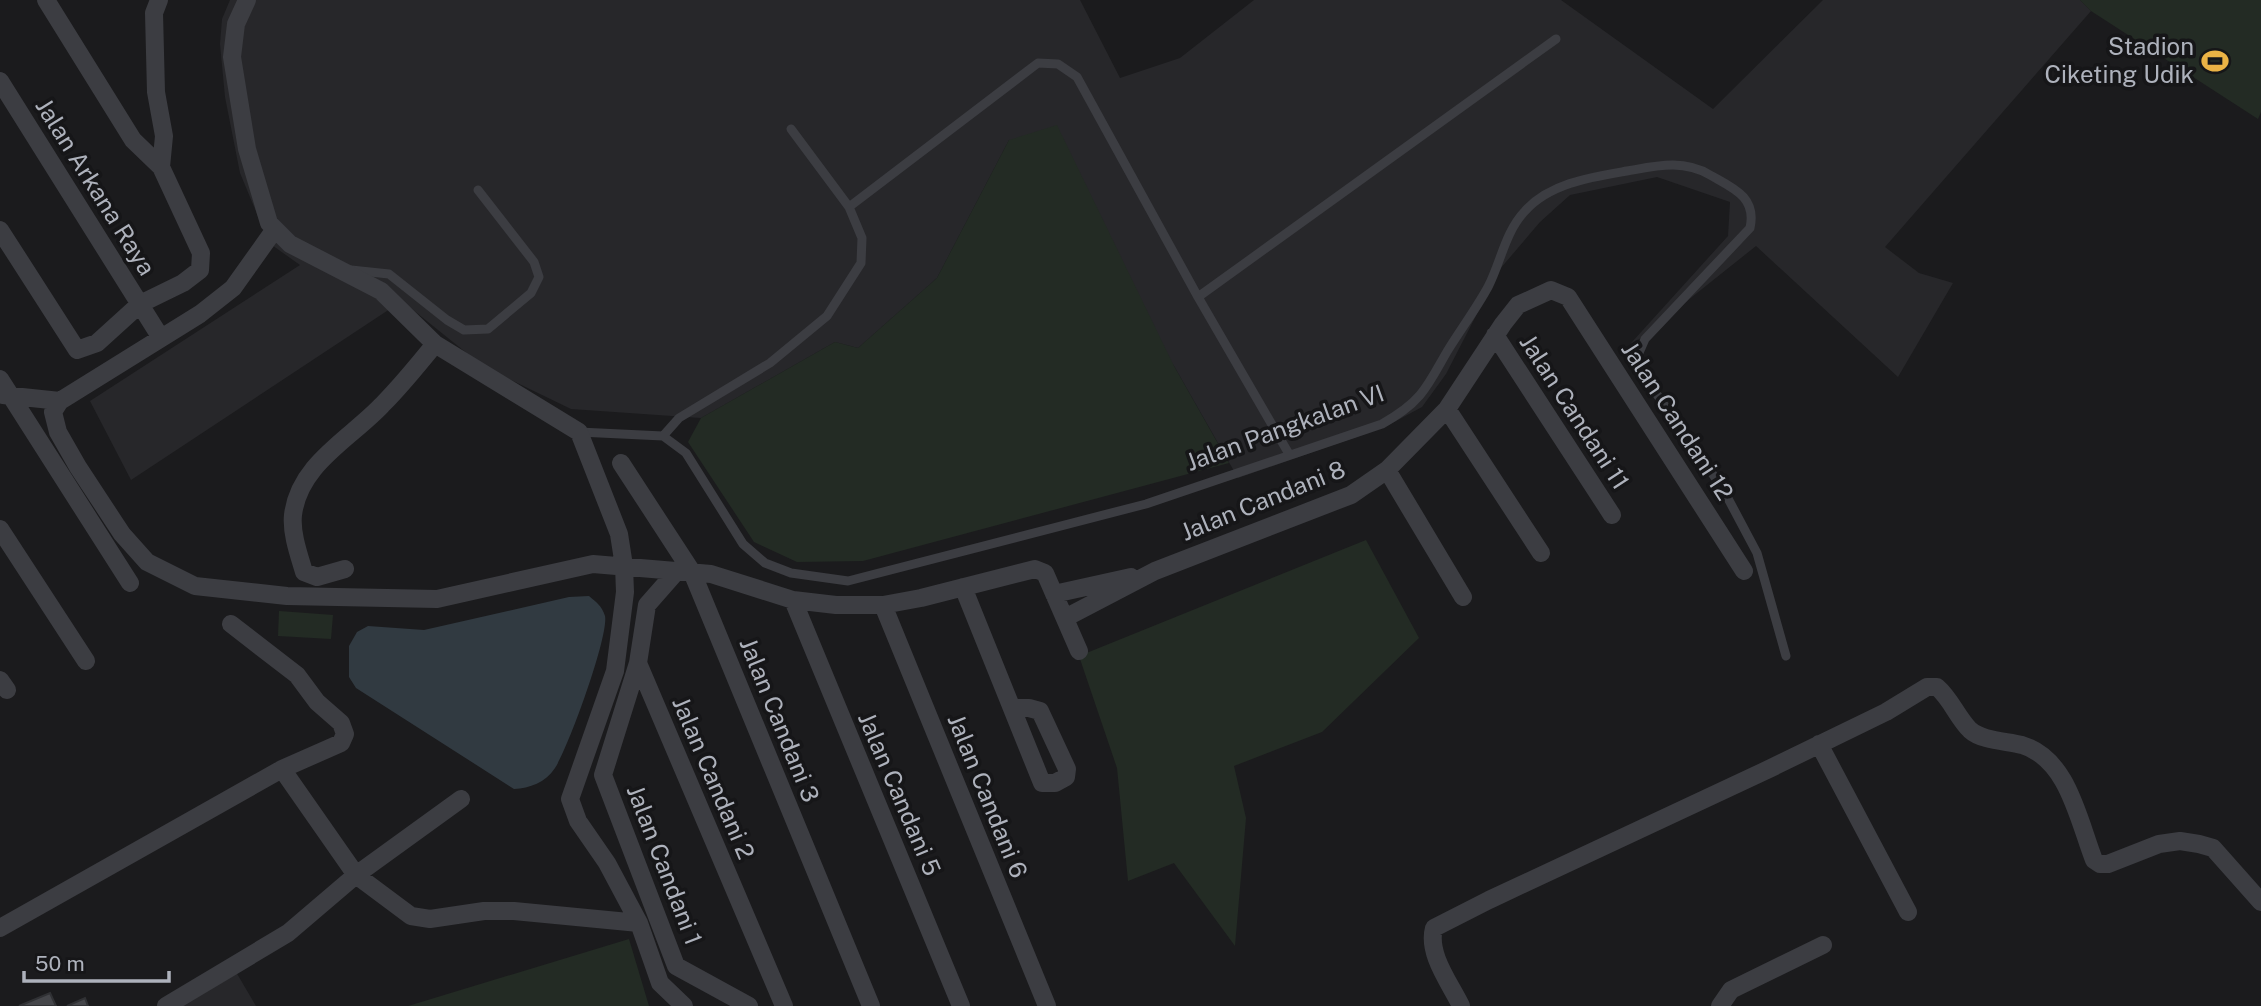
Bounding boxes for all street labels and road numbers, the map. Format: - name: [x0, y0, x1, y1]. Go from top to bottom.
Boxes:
- street label: Jalan Arkana Raya: [30, 93, 162, 280]
- street label: Jalan Candani 11: [1514, 329, 1635, 494]
- street label: Jalan Candani 12: [1616, 336, 1740, 505]
- street label: Jalan Pangkalan VI: [1182, 378, 1388, 476]
- street label: Jalan Candani 8: [1176, 454, 1349, 546]
- street label: Jalan Candani 3: [734, 633, 826, 806]
- street label: Jalan Candani 2: [667, 692, 761, 863]
- street label: Jalan Candani 5: [853, 708, 947, 880]
- street label: Jalan Candani 6: [942, 710, 1034, 882]
- street label: Jalan Candani 1: [622, 781, 708, 949]

